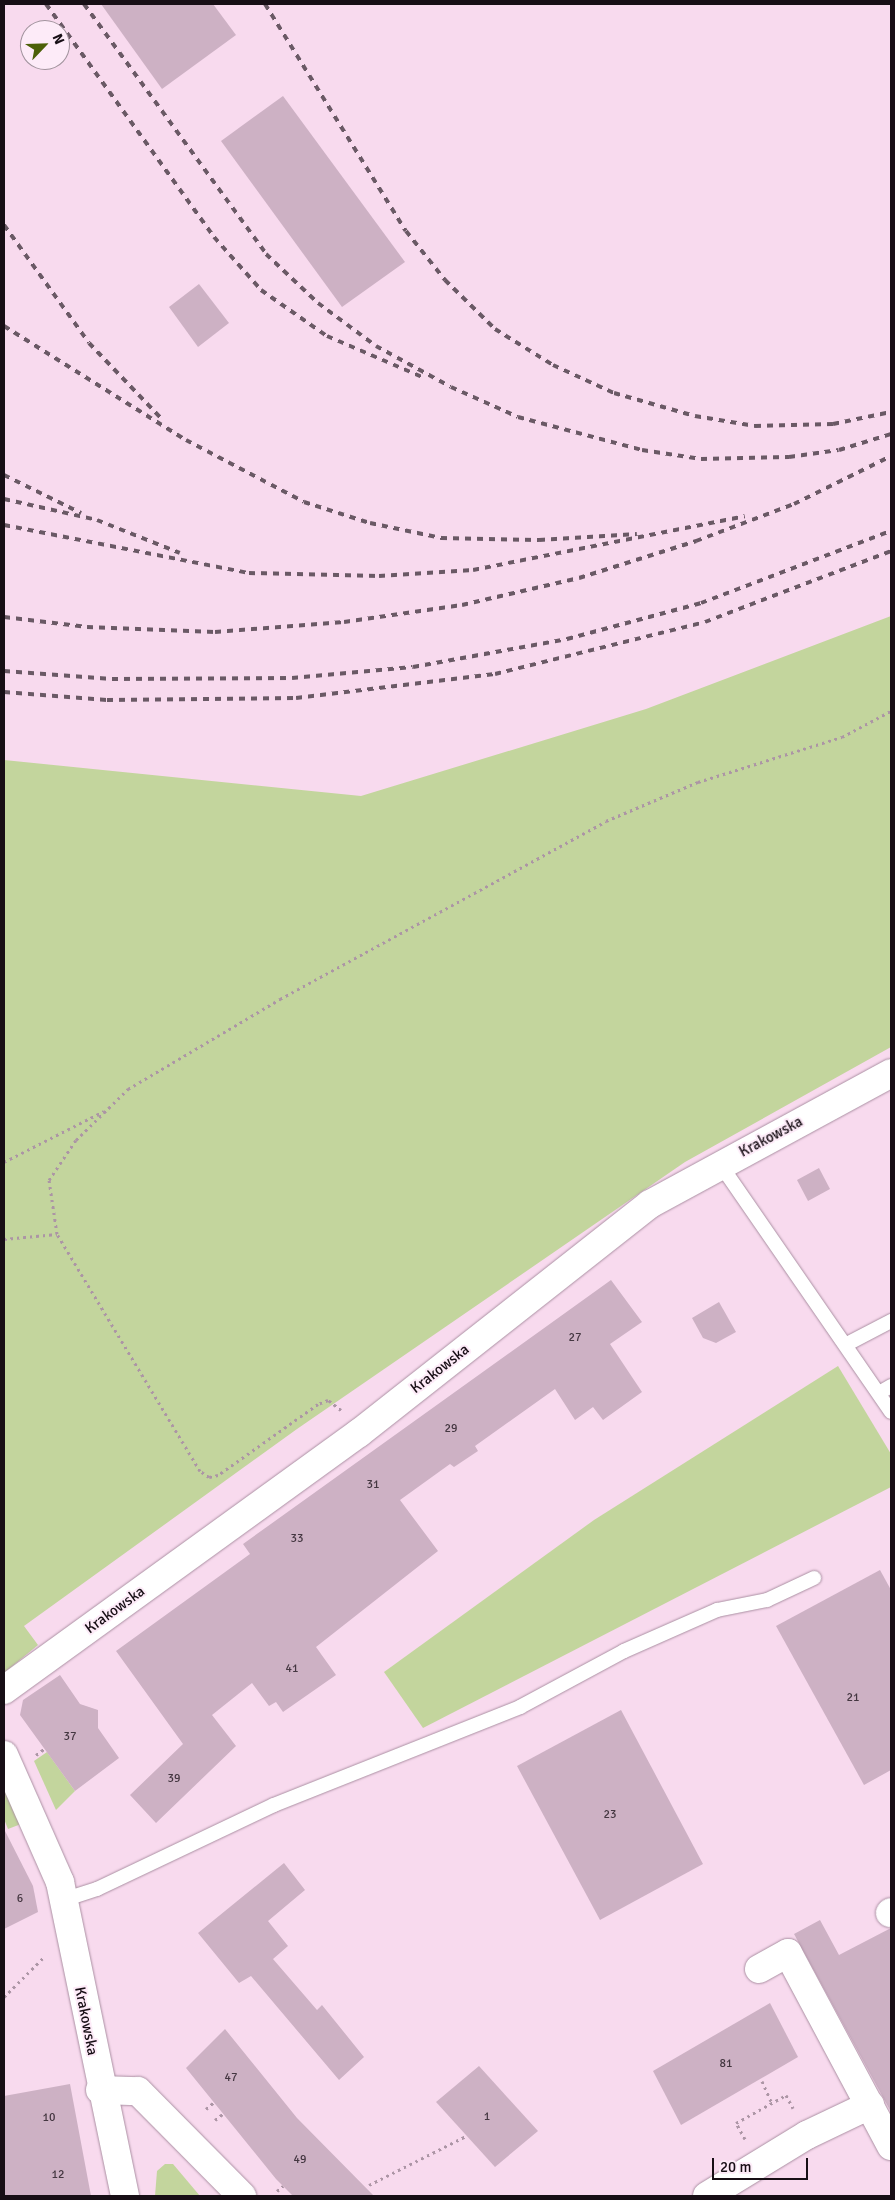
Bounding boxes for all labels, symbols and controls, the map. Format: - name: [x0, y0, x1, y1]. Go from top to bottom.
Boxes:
- north arrow: [20, 20, 70, 70]
- text: N: [48, 31, 68, 47]
- street label: Krakowska: [736, 1113, 806, 1161]
- house number: 27: [569, 1331, 581, 1345]
- street label: Krakowska: [407, 1341, 473, 1397]
- house number: 29: [445, 1422, 457, 1436]
- house number: 31: [367, 1478, 379, 1492]
- house number: 33: [291, 1532, 303, 1546]
- street label: Krakowska: [82, 1582, 148, 1638]
- house number: 41: [286, 1662, 298, 1676]
- house number: 21: [847, 1691, 859, 1705]
- house number: 37: [64, 1730, 76, 1744]
- house number: 39: [168, 1772, 180, 1786]
- house number: 23: [604, 1808, 616, 1822]
- house number: 6: [17, 1892, 23, 1906]
- street label: Krakowska: [71, 1985, 101, 2057]
- house number: 81: [720, 2057, 732, 2071]
- house number: 47: [225, 2071, 237, 2085]
- house number: 1: [484, 2110, 490, 2124]
- house number: 10: [43, 2111, 55, 2125]
- scale bar: [715, 2148, 811, 2180]
- house number: 49: [294, 2153, 306, 2167]
- text: 20 m: [720, 2158, 751, 2176]
- house number: 12: [52, 2168, 64, 2182]

